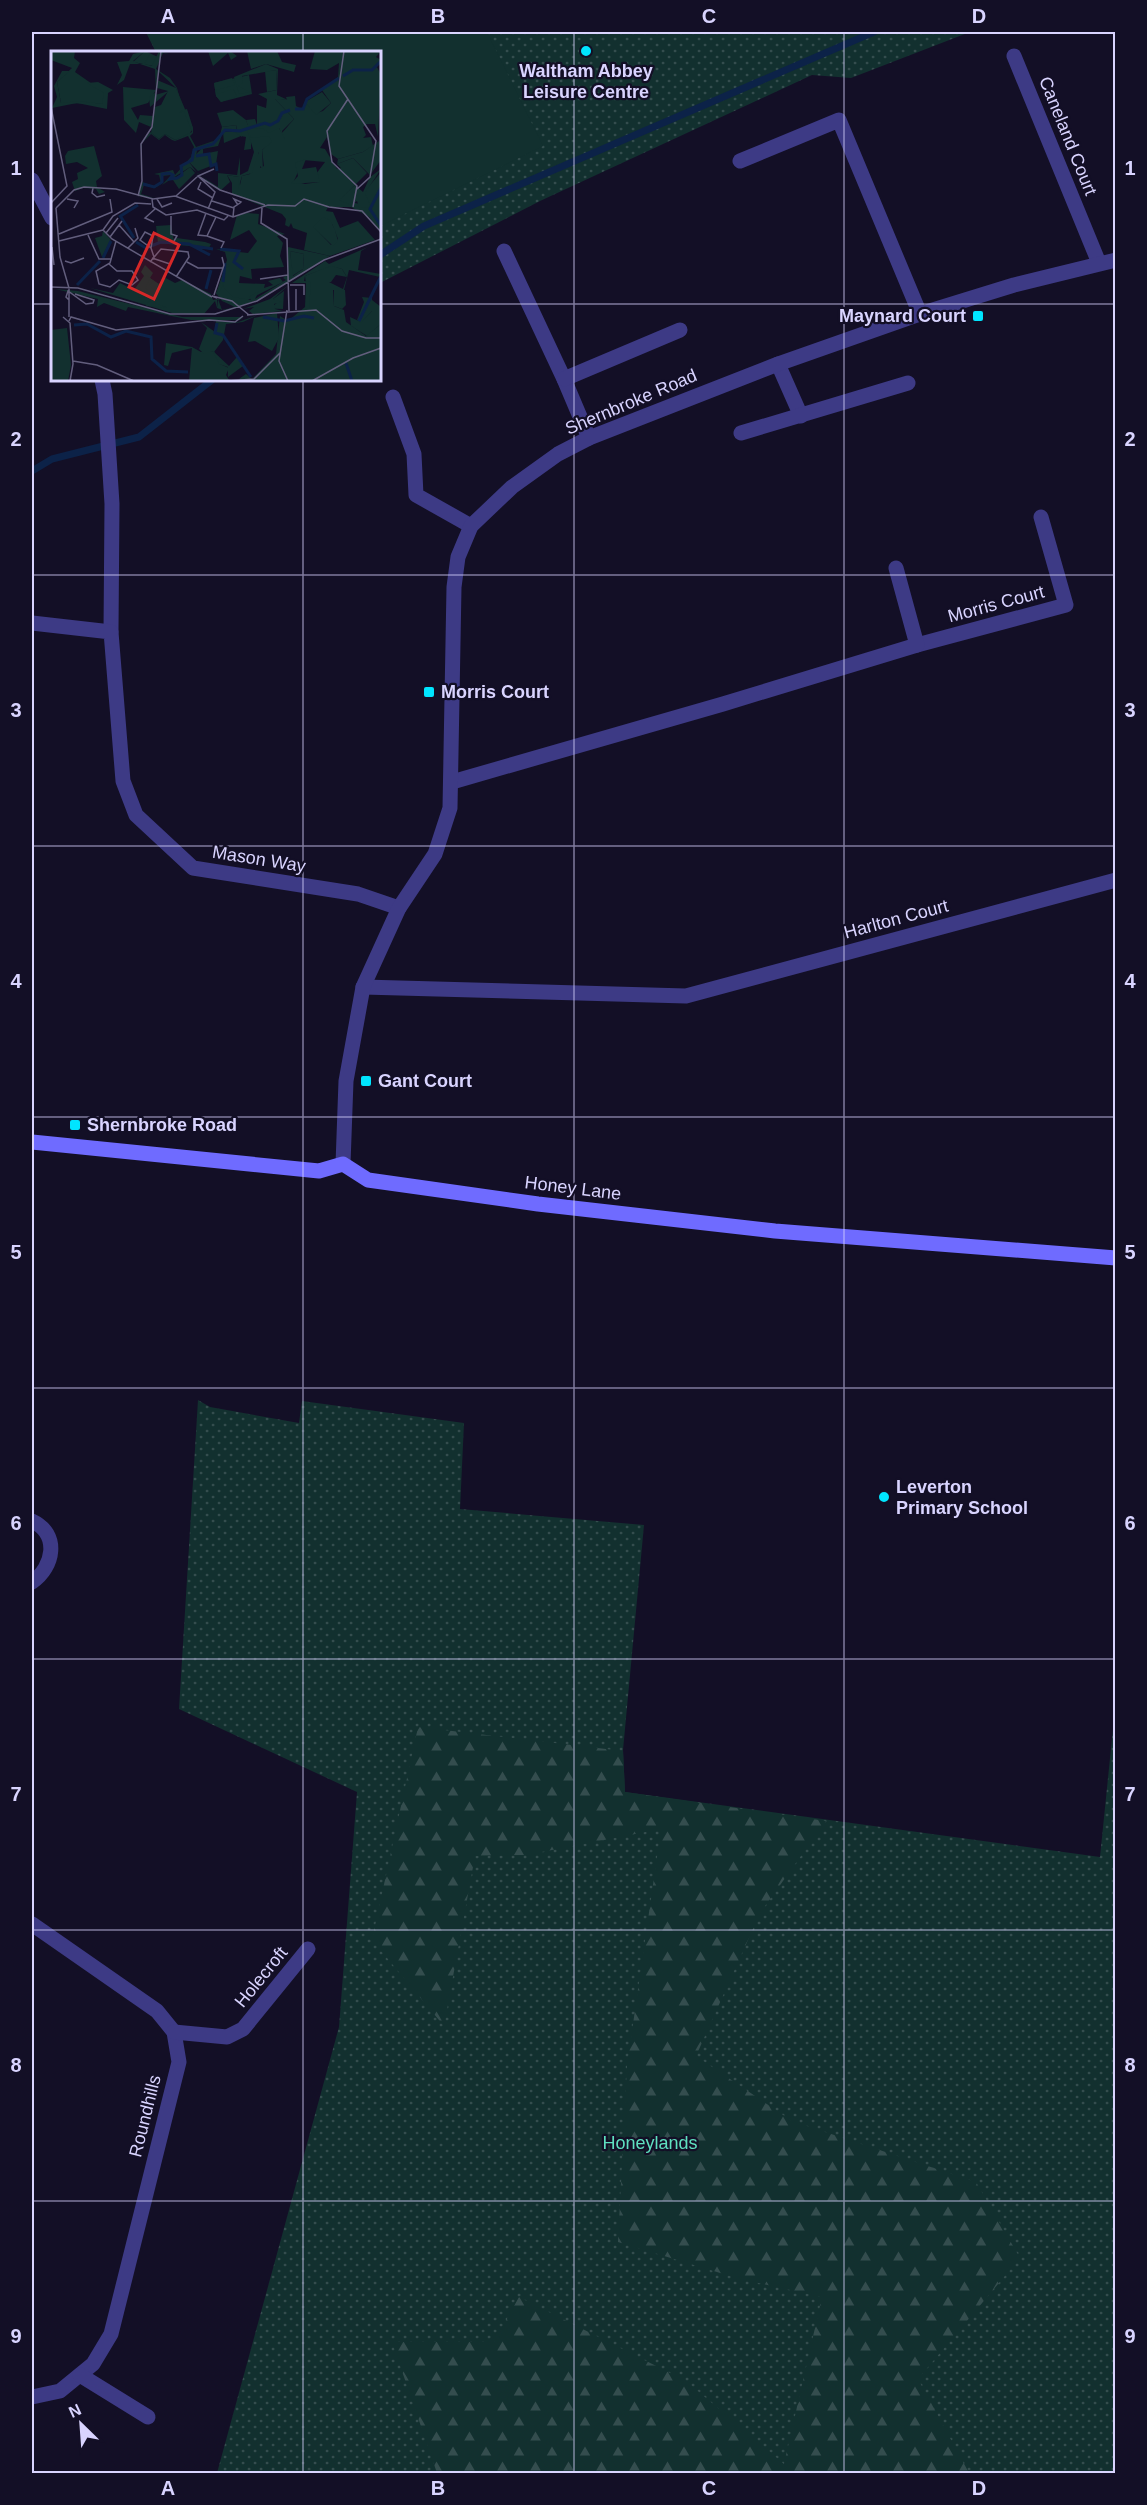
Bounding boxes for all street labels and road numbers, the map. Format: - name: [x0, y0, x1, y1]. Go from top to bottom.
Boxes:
- street label: Caneland Court: [1035, 74, 1101, 198]
- street label: Shernbroke Road: [562, 365, 700, 439]
- street label: Morris Court: [946, 582, 1046, 626]
- street label: Mason Way: [211, 842, 307, 876]
- street label: Harlton Court: [842, 895, 950, 943]
- street label: Honey Lane: [524, 1172, 622, 1204]
- street label: Holecroft: [231, 1943, 291, 2011]
- street label: Roundhills: [125, 2073, 165, 2159]

